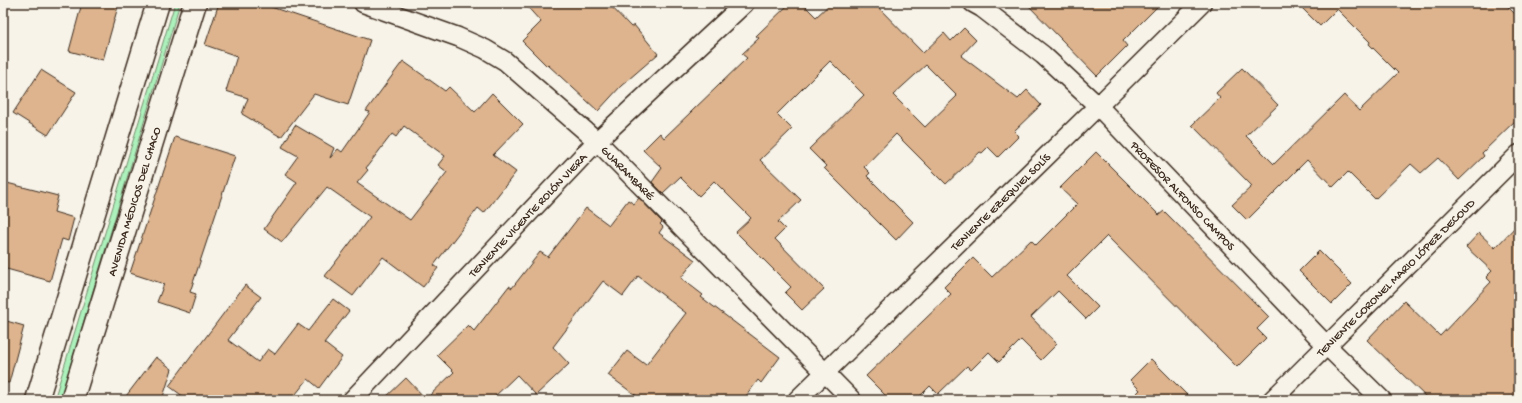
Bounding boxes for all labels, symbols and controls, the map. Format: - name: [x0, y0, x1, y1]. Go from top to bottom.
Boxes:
- street label: AVENIDA MÉDICOS DEL CHACO: [106, 126, 165, 278]
- street label: PROFESOR ALFONSO CAMPOS: [1126, 139, 1238, 255]
- street label: GUARAMBARÉ: [597, 144, 657, 204]
- street label: TENIENTE VICENTE ROLÓN VIERA: [466, 150, 591, 282]
- street label: TENIENTE EZEQUIEL SOLÍS: [948, 151, 1055, 256]
- street label: TENIENTE CORONEL MARIO LÓPEZ DECOUD: [1314, 197, 1479, 361]

